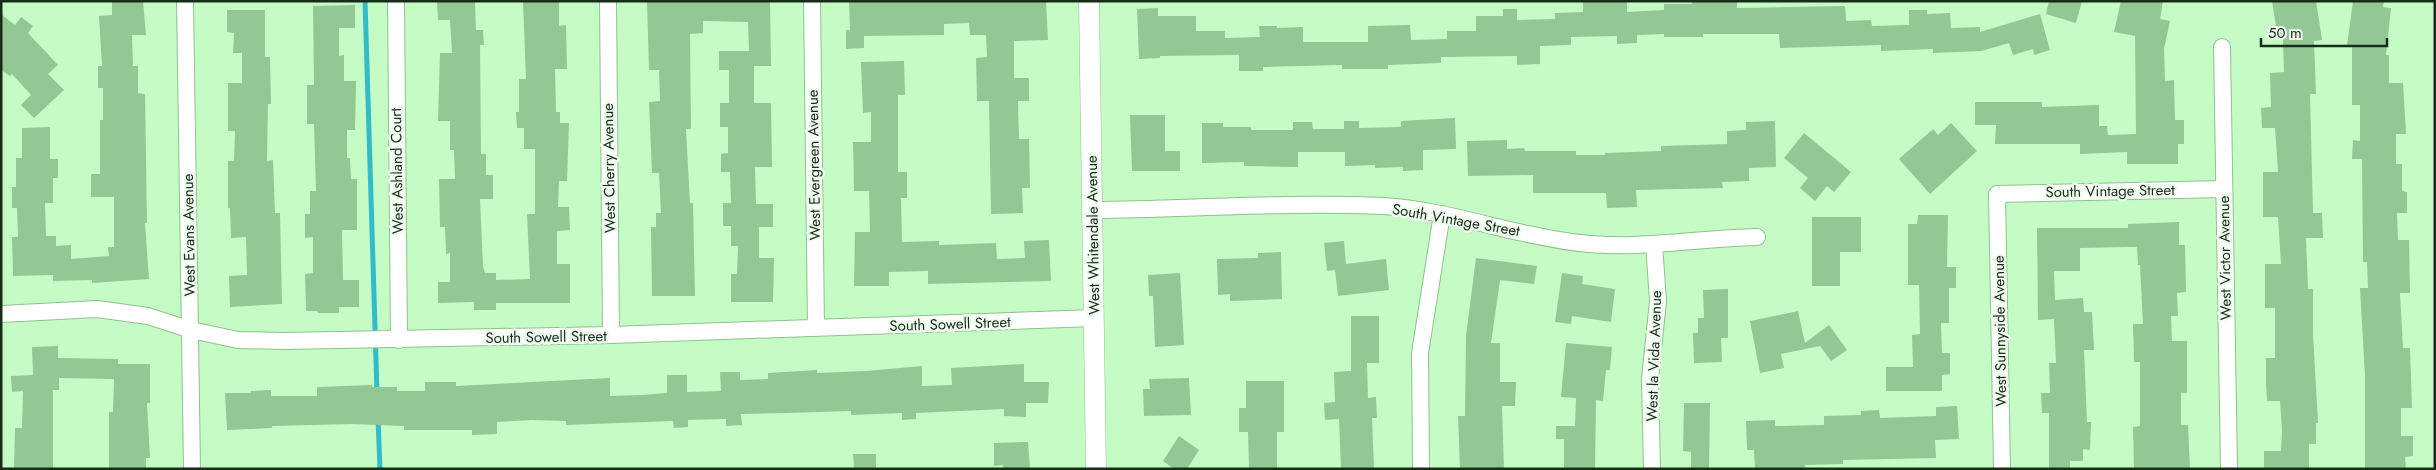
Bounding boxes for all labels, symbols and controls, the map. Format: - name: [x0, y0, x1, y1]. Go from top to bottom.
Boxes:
- scale bar: [2261, 15, 2387, 47]
- text: 50 m: [2268, 22, 2302, 44]
- street label: West Evergreen Avenue: [802, 89, 826, 241]
- street label: West Cherry Avenue: [597, 103, 621, 233]
- street label: West Ashland Court: [385, 107, 409, 234]
- street label: West Whitendale Avenue: [1081, 155, 1105, 315]
- street label: West Evans Avenue: [177, 173, 201, 297]
- street label: South Vintage Street: [2045, 179, 2175, 203]
- street label: West Victor Avenue: [2213, 195, 2237, 321]
- street label: South Vintage Street: [1390, 198, 1522, 242]
- street label: West Sunnyside Avenue: [1988, 255, 2012, 407]
- street label: West la Vida Avenue: [1641, 290, 1667, 422]
- street label: South Sowell Street: [889, 311, 1011, 337]
- street label: South Sowell Street: [485, 325, 607, 349]

